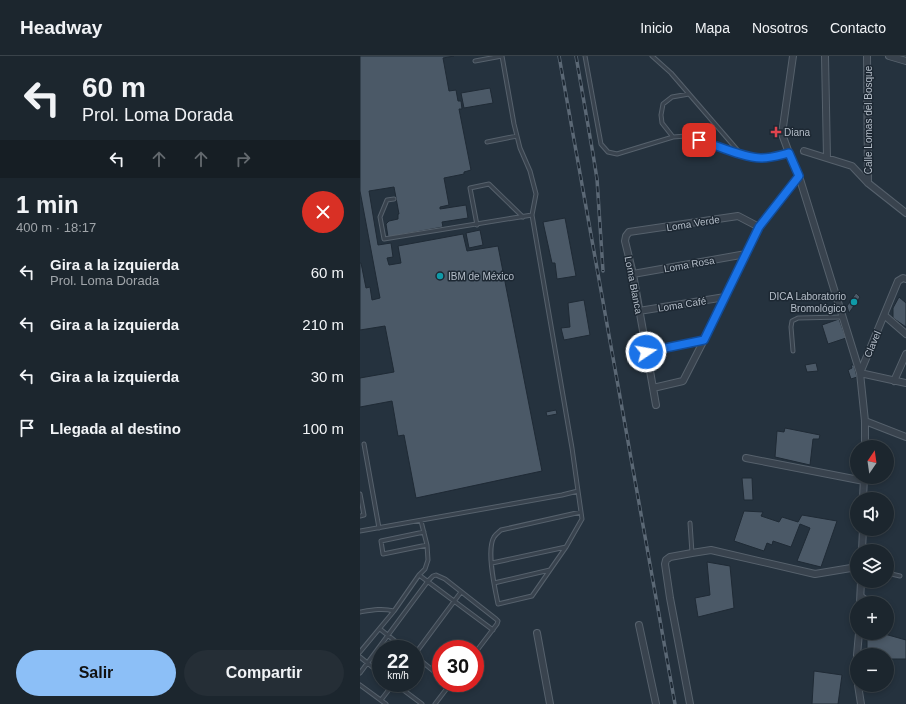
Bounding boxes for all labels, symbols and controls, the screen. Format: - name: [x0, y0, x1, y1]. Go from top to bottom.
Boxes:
- text: Headway: [20, 17, 102, 38]
- text: Inicio: [640, 20, 673, 36]
- text: Mapa: [695, 20, 730, 36]
- text: Nosotros: [752, 20, 808, 36]
- text: Contacto: [830, 20, 886, 36]
- street label: Calle Lomas del Bosque: [863, 65, 874, 174]
- icon: left: [16, 72, 68, 124]
- text: 60 m: [82, 72, 146, 103]
- text: Prol. Loma Dorada: [82, 105, 233, 125]
- pin: [682, 123, 716, 157]
- marker: Diana: [771, 127, 781, 137]
- place label: Diana: [784, 127, 811, 138]
- icon: arrive: [688, 129, 710, 151]
- icon: left: [106, 148, 128, 170]
- icon: ahead: [148, 148, 170, 170]
- icon: ahead: [190, 148, 212, 170]
- icon: right: [232, 148, 254, 170]
- text: 1 min: [16, 191, 79, 218]
- button: close: [302, 191, 344, 233]
- street label: Loma Verde: [666, 214, 721, 233]
- text: 400 m · 18:17: [16, 220, 96, 235]
- street label: Loma Blanca: [623, 255, 645, 315]
- street label: Loma Rosa: [663, 255, 716, 274]
- text: Gira a la izquierda: [50, 256, 179, 273]
- icon: left: [16, 261, 38, 283]
- text: 60 m: [311, 264, 344, 281]
- marker: IBM de México: [435, 271, 445, 281]
- place label: IBM de México: [448, 271, 515, 282]
- text: Prol. Loma Dorada: [50, 273, 159, 288]
- place label: DICA Laboratorio Bromológico: [769, 291, 846, 314]
- street label: Loma Café: [657, 295, 708, 314]
- marker: DICA Laboratorio Bromológico: [849, 297, 859, 307]
- icon: left: [16, 313, 38, 335]
- text: Gira a la izquierda: [50, 316, 179, 333]
- text: 210 m: [302, 316, 344, 333]
- street label: Clavel: [862, 329, 883, 359]
- position arrow: [625, 331, 667, 373]
- icon: left: [16, 365, 38, 387]
- text: Gira a la izquierda: [50, 368, 179, 385]
- text: 30 m: [311, 368, 344, 385]
- icon: arrive: [16, 417, 38, 439]
- text: Llegada al destino: [50, 420, 181, 437]
- text: 100 m: [302, 420, 344, 437]
- north arrow: [850, 440, 894, 484]
- map controls: [850, 440, 894, 692]
- button: sound: [850, 492, 894, 536]
- button: layers: [850, 544, 894, 588]
- button: +: [850, 596, 894, 640]
- speed limit sign: 30: [432, 640, 484, 692]
- button: −: [850, 648, 894, 692]
- button: Salir: [16, 650, 176, 696]
- button: Compartir: [184, 650, 344, 696]
- text: 22: [387, 650, 409, 672]
- text: km/h: [387, 670, 409, 681]

